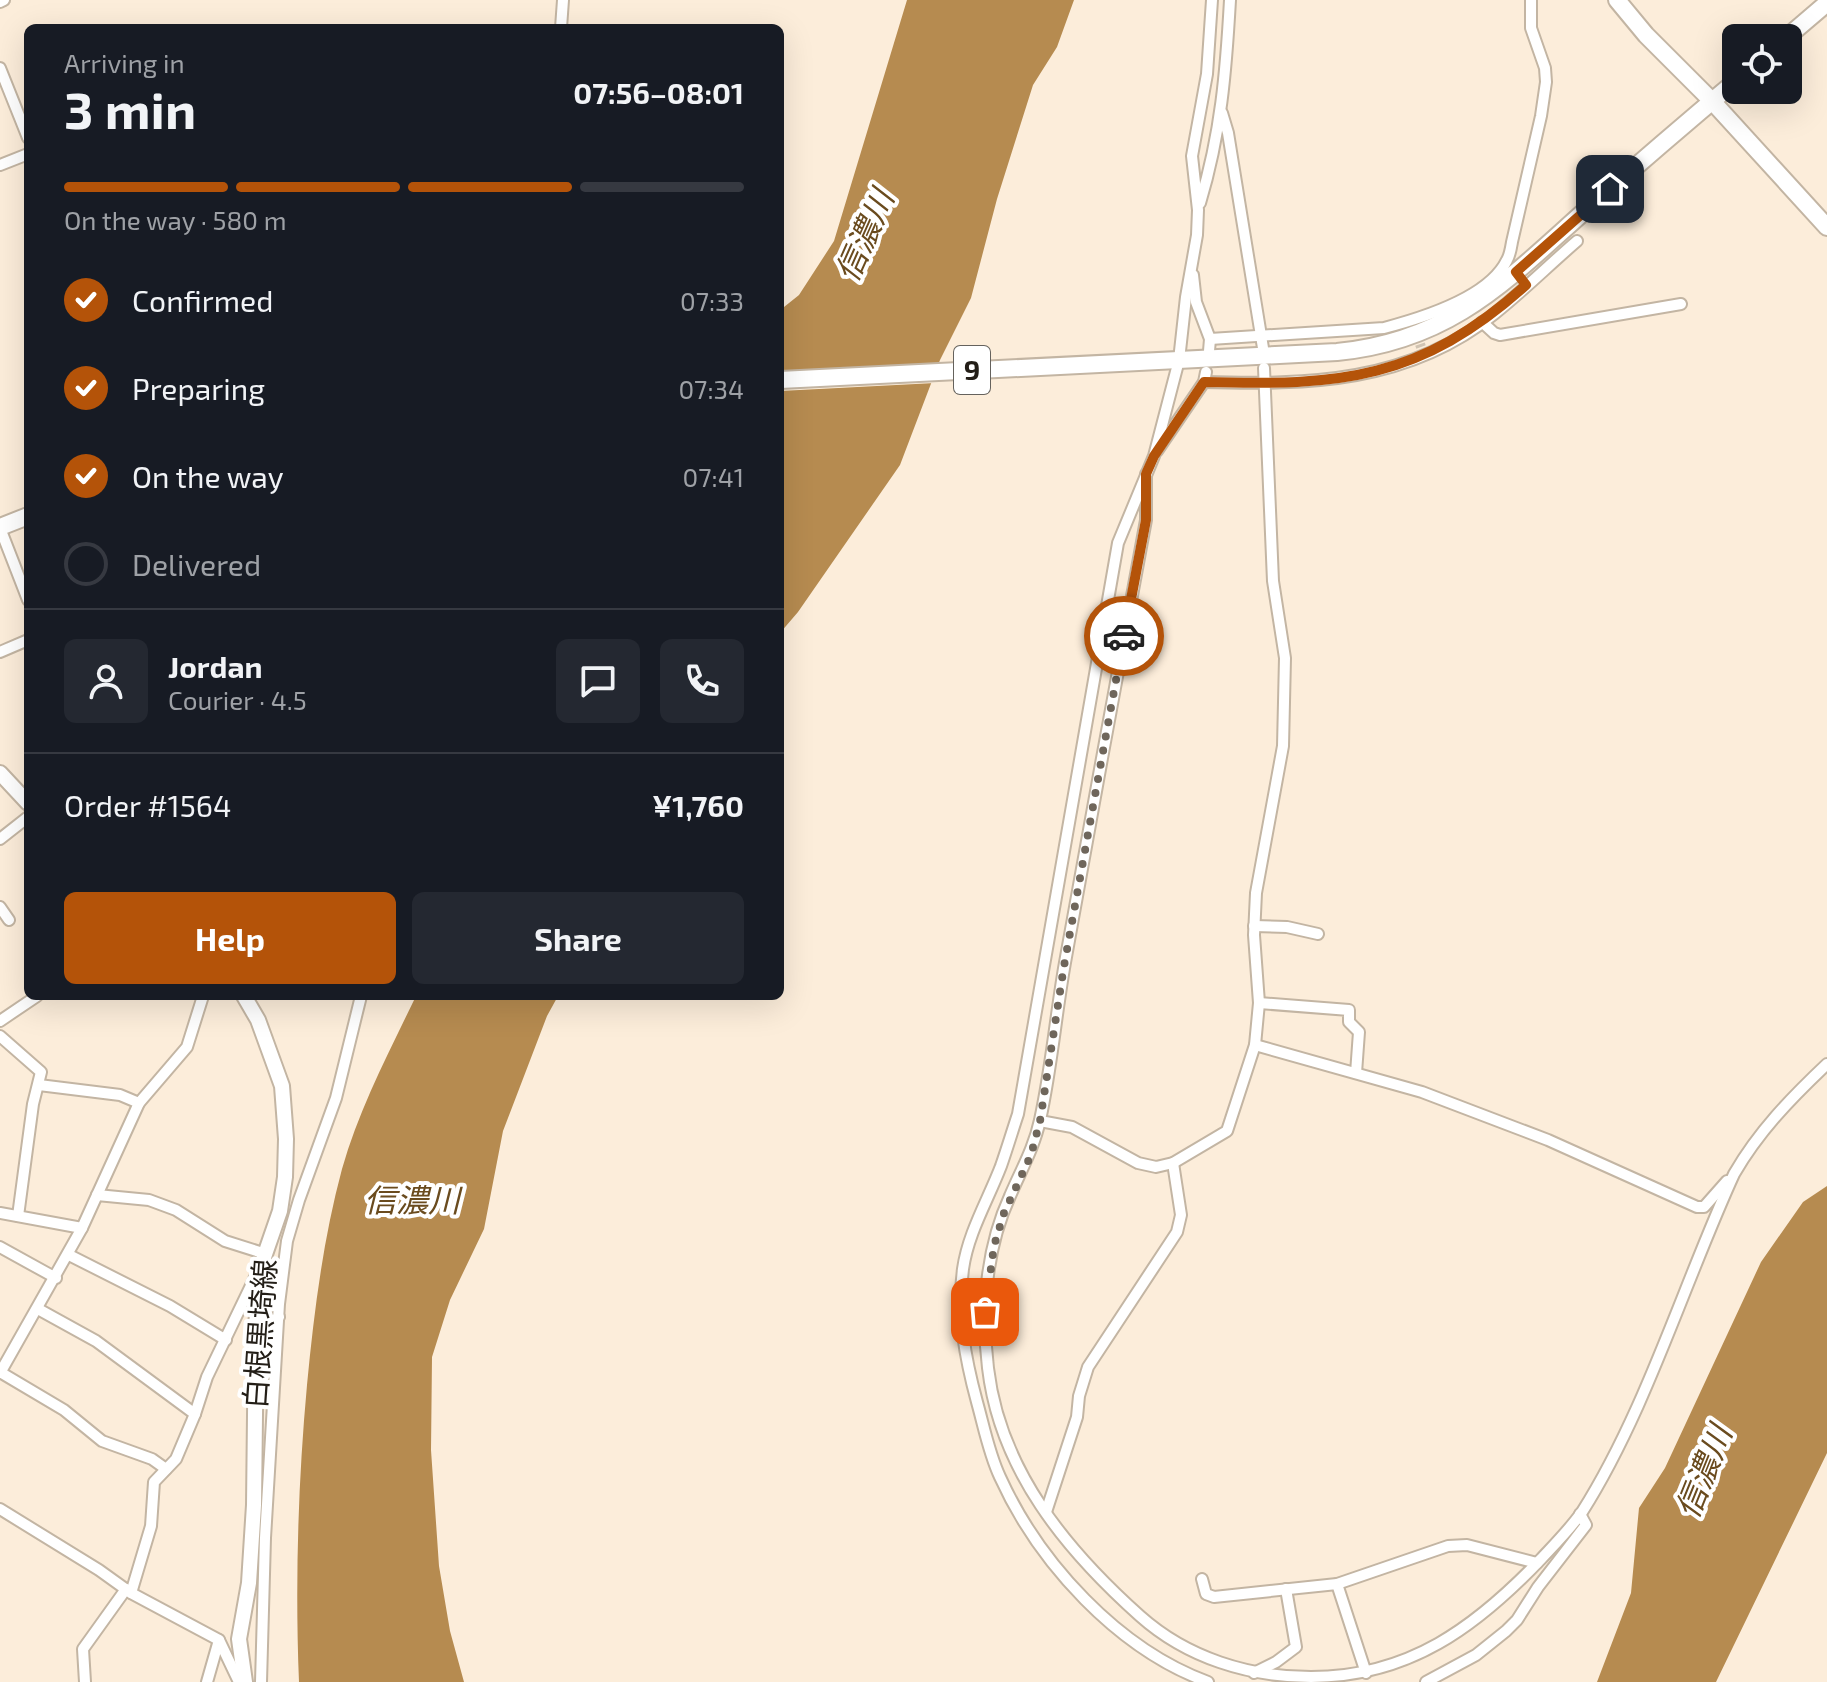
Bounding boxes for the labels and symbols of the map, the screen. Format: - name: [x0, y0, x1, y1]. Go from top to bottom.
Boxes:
- pin: [1576, 155, 1644, 223]
- water label: 信濃川: [826, 181, 901, 287]
- road number: 9: [954, 346, 990, 394]
- courier: [1084, 596, 1164, 676]
- water label: 信濃川: [364, 1180, 463, 1218]
- street label: 白根黒埼線: [236, 1258, 282, 1410]
- pin: [951, 1278, 1019, 1346]
- water label: 信濃川: [1667, 1417, 1739, 1523]

